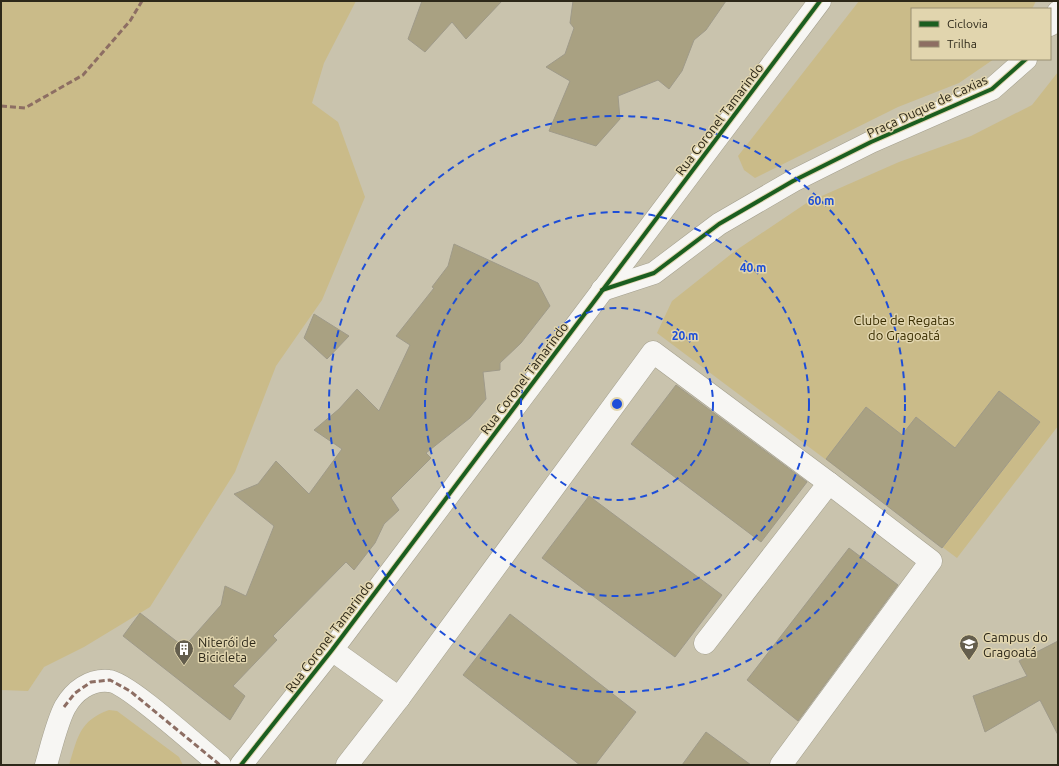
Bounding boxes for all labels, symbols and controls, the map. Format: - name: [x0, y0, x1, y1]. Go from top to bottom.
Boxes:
- legend: [911, 8, 1051, 60]
- text: Ciclovia: [947, 17, 988, 30]
- text: Trilha: [947, 37, 977, 50]
- street label: Rua Coronel Tamarindo: [672, 60, 766, 178]
- street label: Praça Duque de Caxias: [865, 72, 990, 140]
- text: 60 m: [808, 194, 834, 207]
- text: 40 m: [740, 261, 766, 274]
- park label: Clube de Regatas do Gragoatá: [853, 313, 955, 342]
- street label: Rua Coronel Tamarindo: [477, 319, 571, 437]
- text: 20 m: [672, 329, 698, 342]
- centre of rings: [610, 397, 624, 411]
- street label: Rua Coronel Tamarindo: [282, 577, 376, 695]
- place label: Campus do Gragoatá: [983, 630, 1048, 659]
- school or university icon: Campus do Gragoatá: [958, 633, 980, 661]
- place label: Niterói de Bicicleta: [198, 635, 256, 664]
- building icon: Niterói de Bicicleta: [173, 638, 195, 666]

